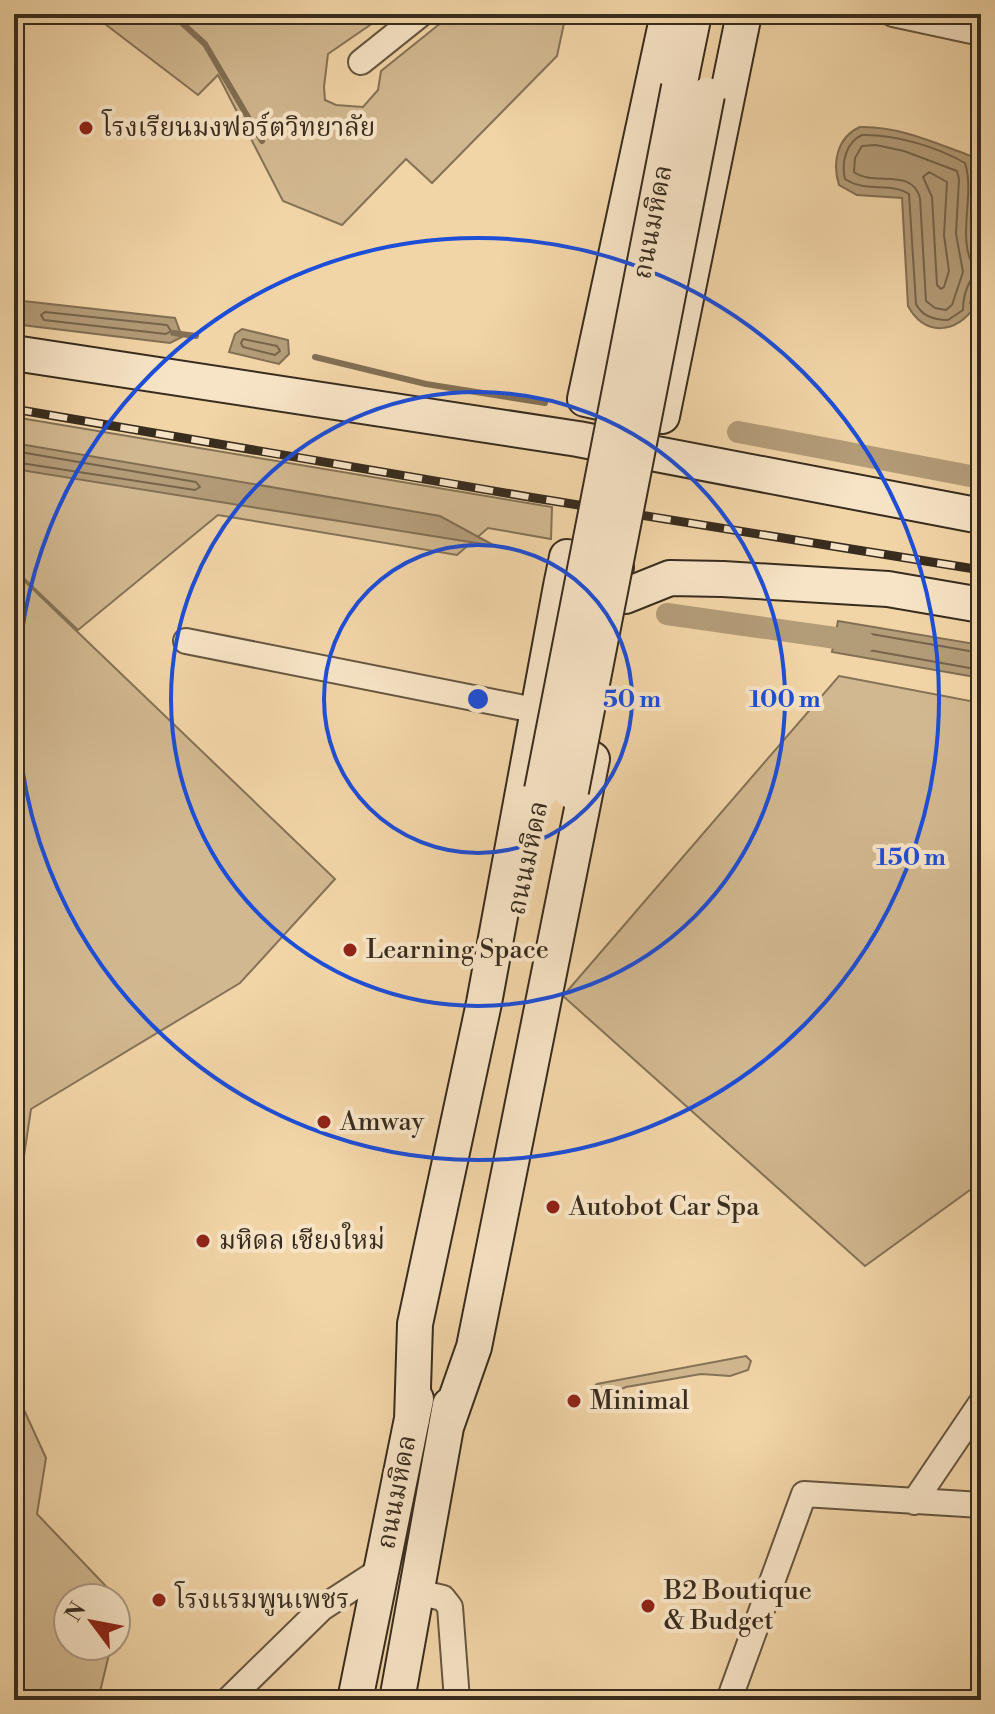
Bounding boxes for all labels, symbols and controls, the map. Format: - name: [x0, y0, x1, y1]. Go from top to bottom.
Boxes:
- place label: โรงเรียนมงฟอร์ตวิทยาลัย: [101, 109, 375, 144]
- marker: โรงเรียนมงฟอร์ตวิทยาลัย: [77, 119, 95, 137]
- street label: ถนนมหิดล: [626, 162, 680, 282]
- centre of rings: [464, 685, 492, 713]
- text: 50 m: [603, 685, 661, 715]
- text: 100 m: [749, 685, 821, 715]
- street label: ถนนมหิดล: [500, 798, 556, 918]
- text: 150 m: [876, 843, 946, 873]
- place label: Learning Space: [366, 934, 549, 966]
- marker: Learning Space: [341, 941, 359, 959]
- place label: Amway: [339, 1106, 425, 1138]
- marker: Amway: [315, 1113, 333, 1131]
- place label: Autobot Car Spa: [568, 1191, 760, 1223]
- marker: Autobot Car Spa: [544, 1198, 562, 1216]
- place label: มหิดล เชียงใหม่: [219, 1222, 385, 1257]
- marker: มหิดล เชียงใหม่: [194, 1232, 212, 1250]
- place label: Minimal: [590, 1385, 690, 1417]
- marker: Minimal: [565, 1392, 583, 1410]
- street label: ถนนมหิดล: [370, 1432, 424, 1552]
- place label: B2 Boutique & Budget: [663, 1575, 812, 1637]
- place label: โรงแรมพูนเพชร: [174, 1581, 349, 1617]
- north arrow: [52, 1582, 132, 1662]
- marker: โรงแรมพูนเพชร: [150, 1591, 168, 1609]
- text: N: [60, 1597, 93, 1627]
- marker: B2 Boutique & Budget: [639, 1597, 657, 1615]

